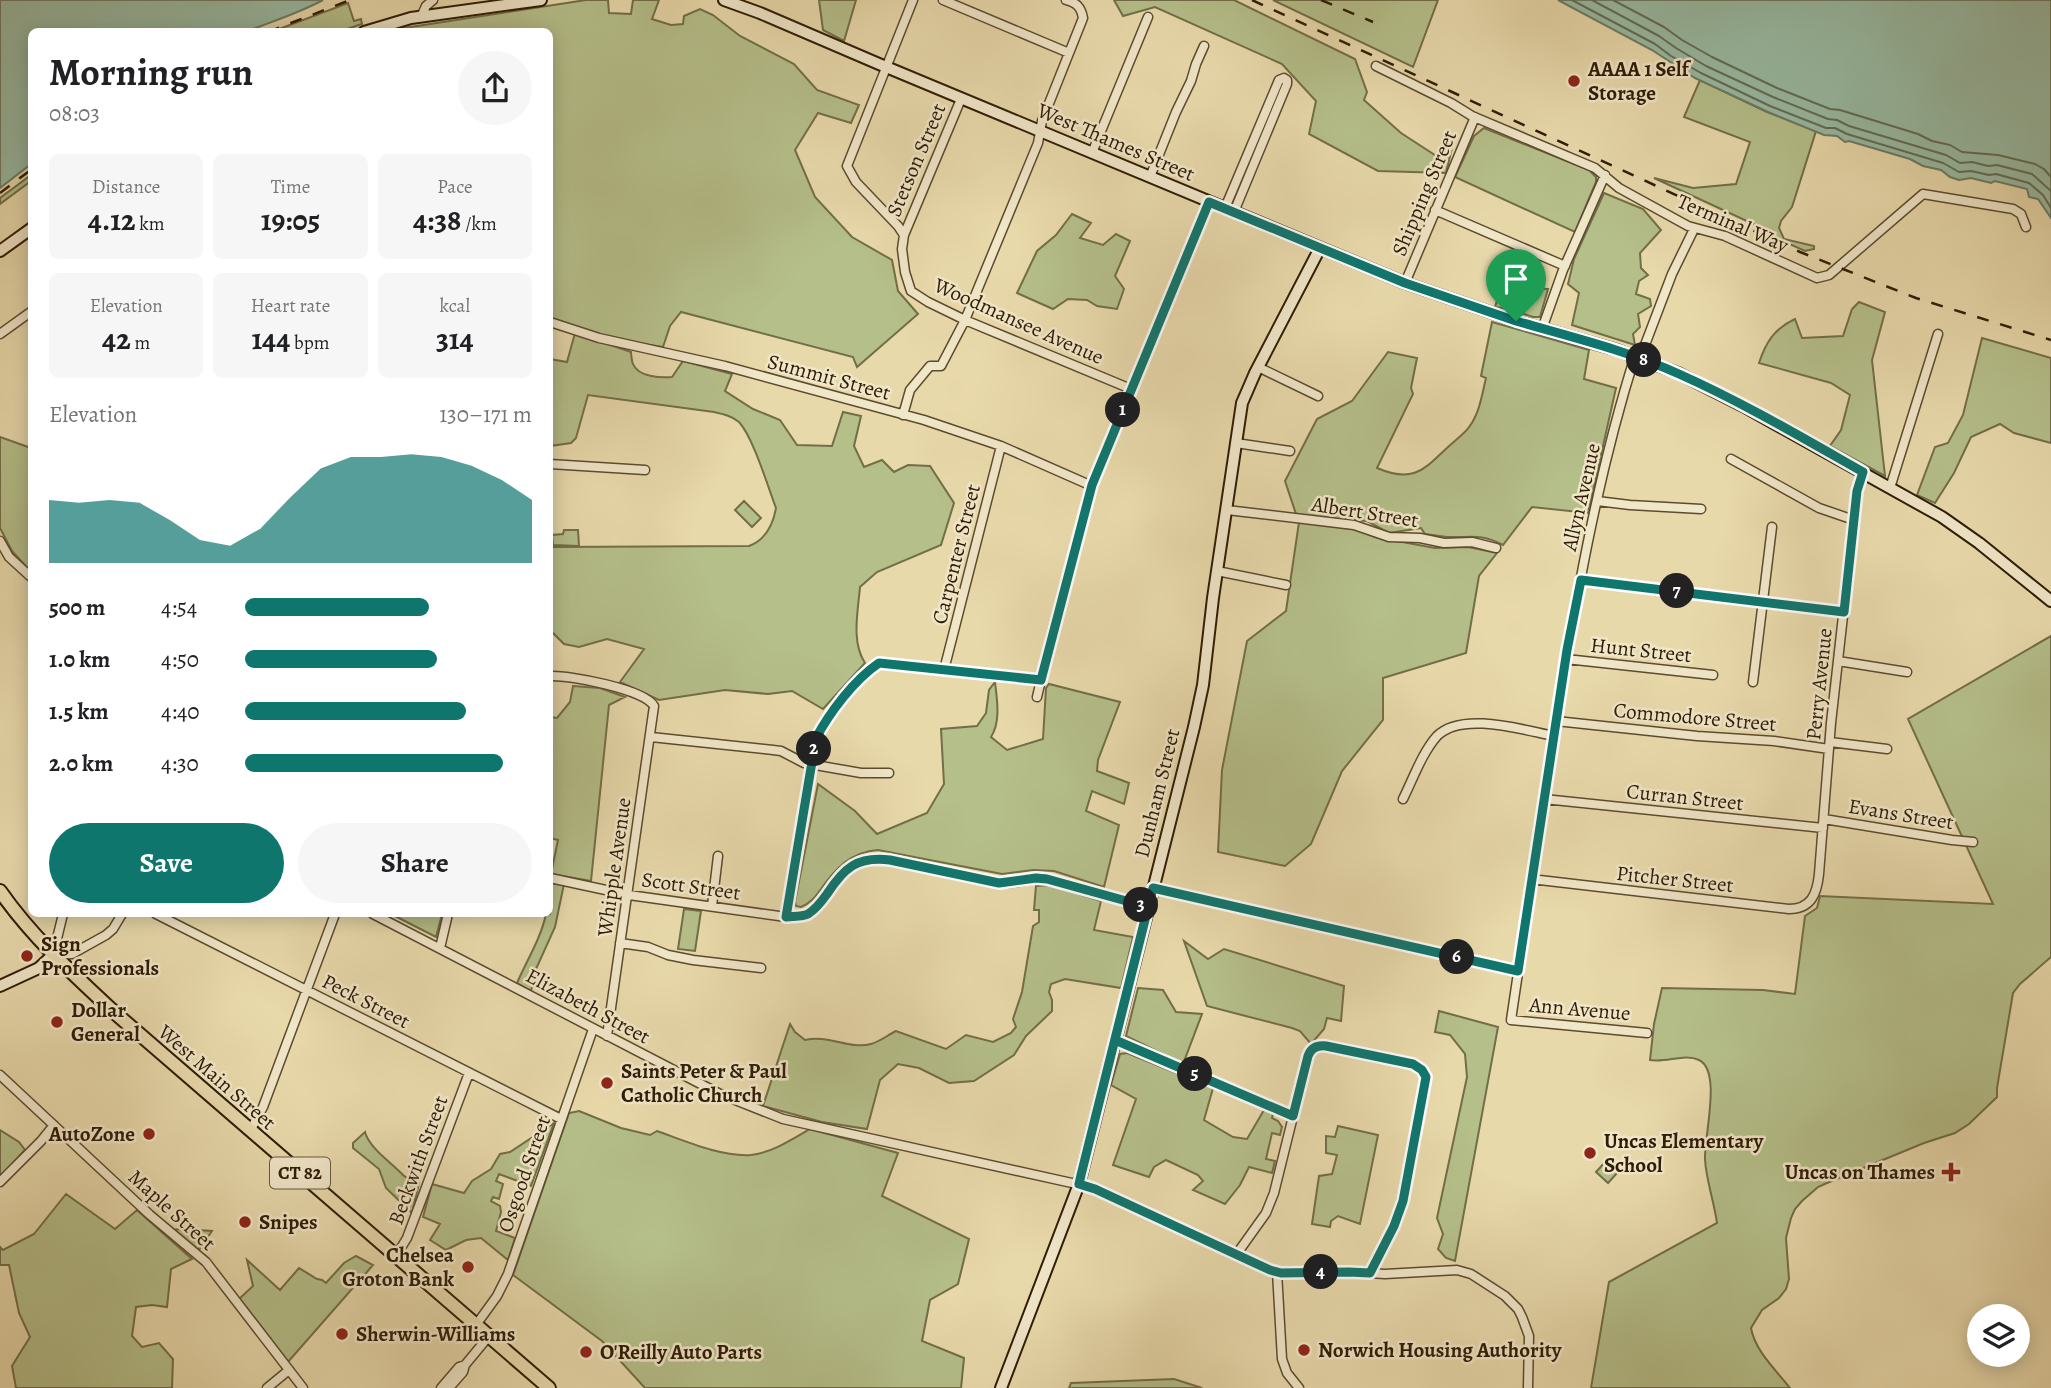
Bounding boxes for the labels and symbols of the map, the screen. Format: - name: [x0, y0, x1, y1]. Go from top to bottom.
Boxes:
- place label: AAAA 1 Self Storage: [1587, 55, 1691, 107]
- marker: AAAA 1 Self Storage: [1566, 73, 1582, 89]
- street label: West Thames Street: [1032, 96, 1199, 188]
- street label: Stetson Street: [880, 99, 952, 221]
- street label: Shipping Street: [1385, 126, 1463, 260]
- street label: Terminal Way: [1673, 187, 1793, 259]
- pin: [1486, 249, 1546, 321]
- street label: Woodmansee Avenue: [929, 271, 1108, 371]
- pin: 8: [1626, 342, 1662, 378]
- street label: Summit Street: [764, 347, 894, 407]
- pin: 1: [1106, 392, 1140, 428]
- street label: Allyn Avenue: [1555, 440, 1607, 555]
- street label: Carpenter Street: [925, 481, 987, 627]
- street label: Albert Street: [1309, 490, 1420, 534]
- pin: 7: [1660, 574, 1694, 608]
- street label: Perry Avenue: [1799, 627, 1839, 741]
- street label: Hunt Street: [1589, 631, 1693, 669]
- street label: Commodore Street: [1612, 696, 1778, 738]
- street label: Dunham Street: [1127, 726, 1187, 860]
- pin: 2: [796, 732, 832, 766]
- street label: Curran Street: [1625, 777, 1745, 817]
- street label: Evans Street: [1846, 792, 1956, 836]
- street label: Whipple Avenue: [590, 796, 638, 939]
- street label: Pitcher Street: [1615, 859, 1735, 899]
- street label: Scott Street: [640, 865, 742, 907]
- pin: 3: [1124, 888, 1158, 922]
- place label: Sign Professionals: [41, 930, 159, 982]
- pin: 6: [1440, 940, 1474, 974]
- marker: Sign Professionals: [19, 948, 35, 964]
- street label: Elizabeth Street: [521, 961, 655, 1051]
- street label: Peck Street: [317, 967, 415, 1035]
- street label: Ann Avenue: [1527, 991, 1632, 1027]
- place label: Dollar General: [71, 996, 140, 1048]
- marker: Dollar General: [49, 1014, 65, 1030]
- street label: West Main Street: [151, 1017, 282, 1136]
- pin: 5: [1178, 1056, 1212, 1092]
- place label: Saints Peter & Paul Catholic Church: [621, 1057, 787, 1109]
- marker: Saints Peter & Paul Catholic Church: [599, 1075, 615, 1091]
- street label: Beckwith Street: [382, 1091, 454, 1229]
- street label: Osgood Street: [491, 1112, 557, 1236]
- place label: AutoZone: [48, 1120, 135, 1148]
- marker: AutoZone: [141, 1126, 157, 1142]
- place label: Uncas Elementary School: [1604, 1127, 1764, 1179]
- marker: Uncas Elementary School: [1582, 1145, 1598, 1161]
- road number: CT 82: [270, 1158, 330, 1189]
- place label: Uncas on Thames: [1785, 1158, 1935, 1186]
- marker: Uncas on Thames: [1941, 1162, 1961, 1182]
- street label: Maple Street: [122, 1163, 222, 1257]
- place label: Snipes: [259, 1208, 318, 1236]
- marker: Snipes: [237, 1214, 253, 1230]
- place label: Chelsea Groton Bank: [342, 1241, 455, 1293]
- pin: 4: [1304, 1254, 1338, 1290]
- marker: Chelsea Groton Bank: [460, 1259, 476, 1275]
- place label: Sherwin-Williams: [356, 1320, 515, 1348]
- marker: Sherwin-Williams: [334, 1326, 350, 1342]
- place label: Norwich Housing Authority: [1318, 1336, 1563, 1364]
- place label: O'Reilly Auto Parts: [600, 1338, 762, 1366]
- marker: Norwich Housing Authority: [1296, 1342, 1312, 1358]
- marker: O'Reilly Auto Parts: [578, 1344, 594, 1360]

